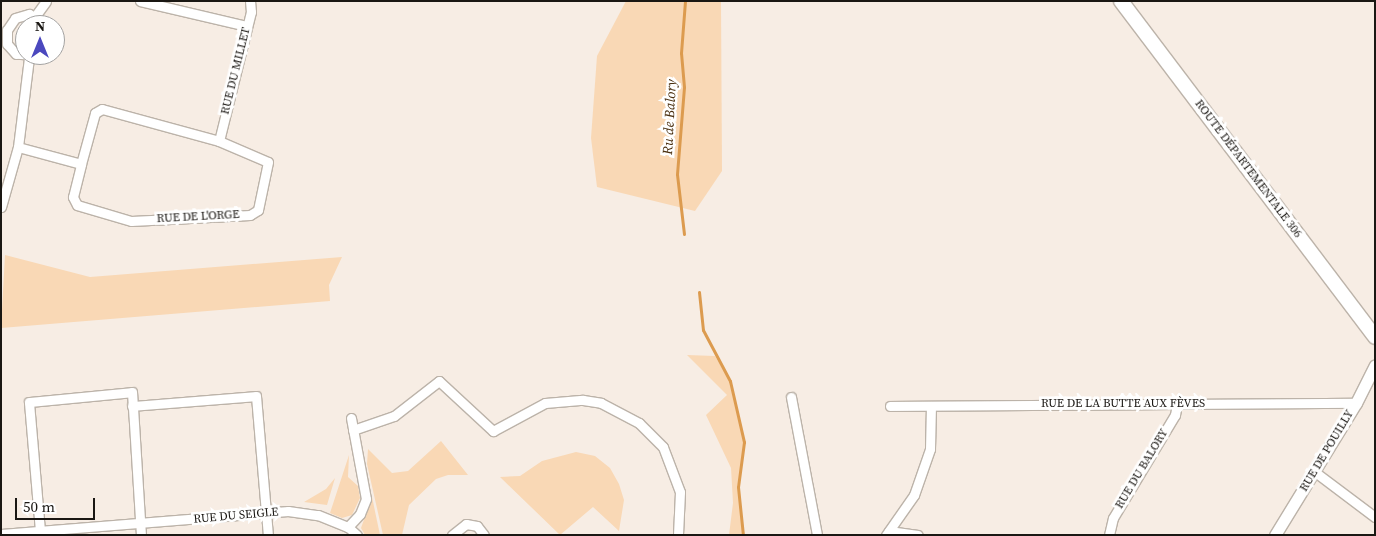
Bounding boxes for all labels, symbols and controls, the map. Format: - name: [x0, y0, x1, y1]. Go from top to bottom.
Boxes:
- north arrow: [15, 15, 65, 65]
- text: N: [35, 16, 45, 36]
- street label: RUE DU MILLET: [218, 26, 254, 116]
- water label: Ru de Balory: [659, 79, 679, 155]
- street label: ROUTE DÉPARTEMENTALE 306: [1191, 97, 1305, 241]
- street label: RUE DE L'ORGE: [156, 208, 240, 226]
- street label: RUE DE LA BUTTE AUX FÈVES: [1041, 397, 1205, 411]
- street label: RUE DE POUILLY: [1297, 408, 1357, 494]
- street label: RUE DU BALORY: [1112, 426, 1172, 512]
- scale bar: [18, 488, 98, 520]
- text: 50 m: [23, 496, 55, 517]
- street label: RUE DU SEIGLE: [193, 505, 279, 527]

